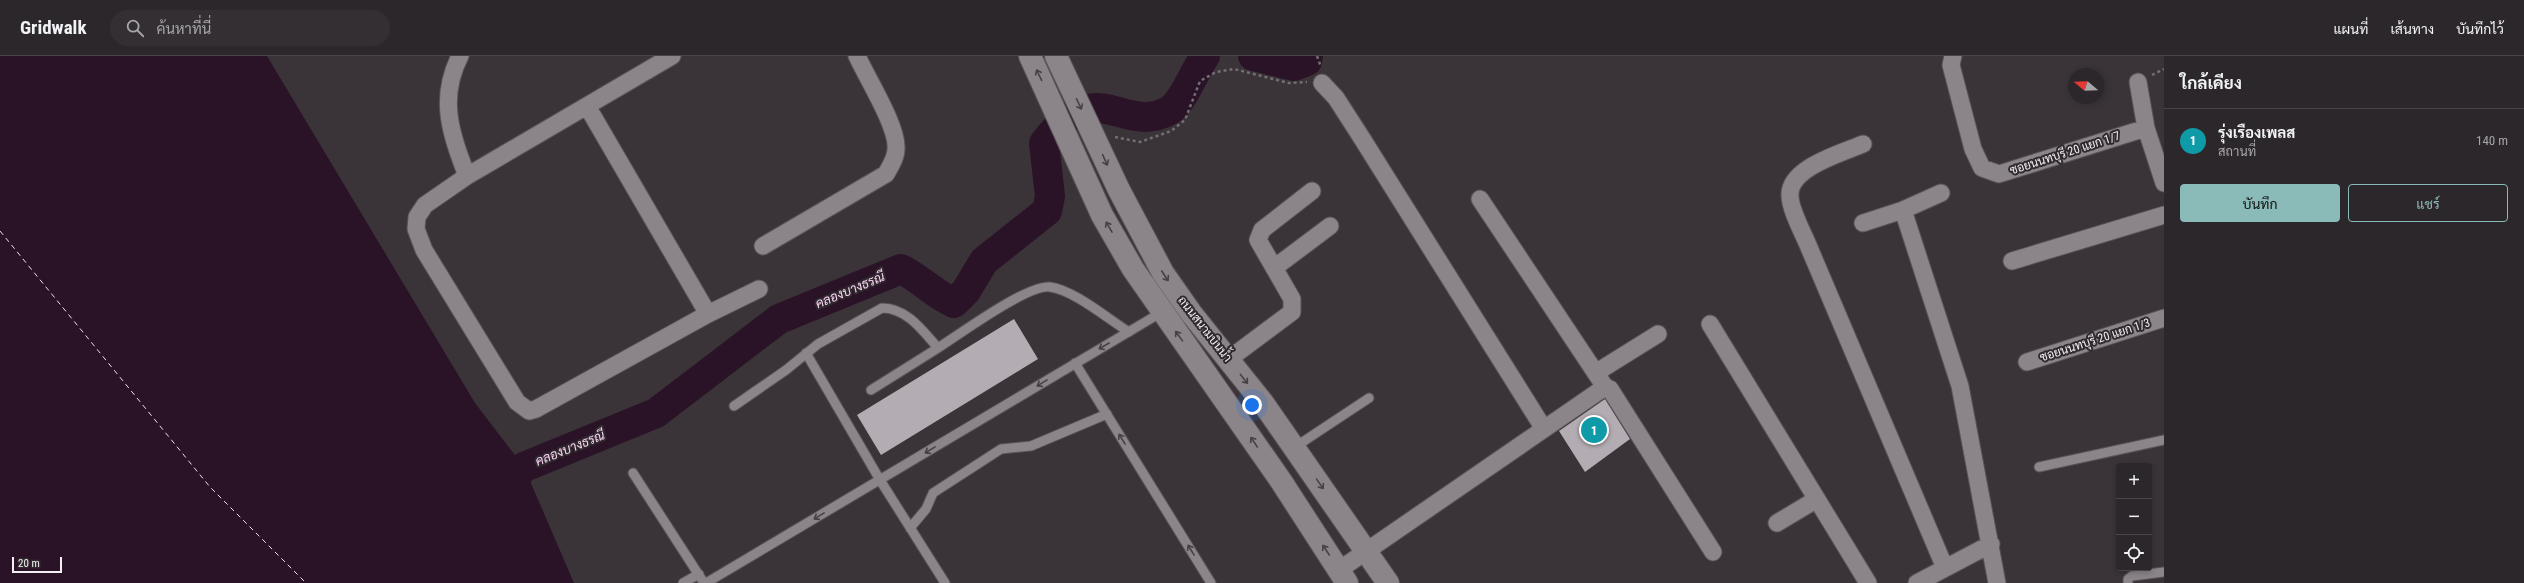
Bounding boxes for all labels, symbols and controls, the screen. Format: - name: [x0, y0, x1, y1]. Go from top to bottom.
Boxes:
- search box: [110, 10, 390, 46]
- text: Gridwalk: [20, 16, 86, 39]
- icon: search: [124, 17, 146, 39]
- text: ค้นหาที่นี่: [156, 20, 211, 38]
- text: แผนที่: [2333, 21, 2368, 37]
- text: เส้นทาง: [2390, 21, 2434, 37]
- text: บันทึกไว้: [2456, 21, 2504, 37]
- north arrow: [2068, 68, 2104, 104]
- one-way arrow: [1035, 69, 1042, 81]
- text: ใกล้เคียง: [2180, 73, 2242, 93]
- one-way arrow: [1076, 98, 1083, 110]
- text: รุ่งเรืองเพลส: [2218, 124, 2295, 142]
- street label: ซอยนนทบุรี 20 แยก 1/7: [2008, 128, 2123, 179]
- text: 1: [2190, 133, 2196, 148]
- text: 140 m: [2476, 133, 2508, 148]
- text: สถานที่: [2218, 144, 2256, 159]
- one-way arrow: [1102, 154, 1109, 166]
- button: บันทึก: [2180, 184, 2340, 222]
- button: แชร์: [2348, 184, 2508, 222]
- one-way arrow: [1104, 221, 1112, 233]
- water label: คลองบางธรณี: [812, 266, 888, 311]
- one-way arrow: [1161, 270, 1169, 281]
- street label: ถนนสนามบินน้ำ: [1175, 291, 1238, 364]
- street label: ซอยนนทบุรี 20 แยก 1/3: [2038, 315, 2153, 366]
- one-way arrow: [1175, 331, 1183, 342]
- one-way arrow: [1098, 343, 1110, 351]
- one-way arrow: [1240, 373, 1248, 384]
- one-way arrow: [1036, 379, 1048, 387]
- your location: [1242, 395, 1262, 415]
- pin: 1: [1581, 415, 1607, 445]
- water label: คลองบางธรณี: [532, 425, 608, 469]
- one-way arrow: [1118, 433, 1126, 445]
- one-way arrow: [1250, 437, 1258, 448]
- one-way arrow: [924, 446, 936, 454]
- map controls: [2116, 463, 2152, 571]
- button: +: [2116, 463, 2152, 499]
- one-way arrow: [1316, 478, 1324, 489]
- button: −: [2116, 499, 2152, 535]
- one-way arrow: [813, 513, 825, 521]
- button: locate: [2116, 535, 2152, 571]
- one-way arrow: [1186, 544, 1194, 556]
- one-way arrow: [1322, 545, 1330, 556]
- scale bar: [12, 555, 62, 574]
- text: 20 m: [18, 557, 40, 570]

